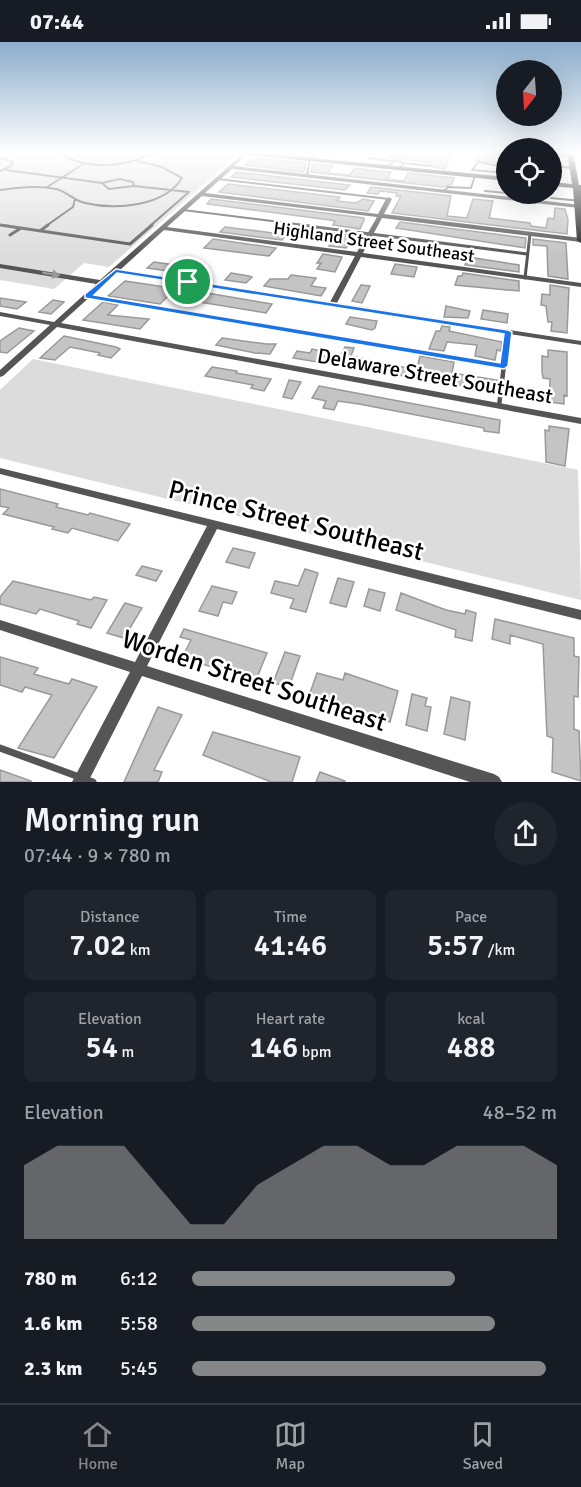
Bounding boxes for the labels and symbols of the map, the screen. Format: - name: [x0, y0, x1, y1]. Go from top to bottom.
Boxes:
- north arrow: [496, 60, 562, 126]
- street label: Highland Street Southeast: [272, 217, 476, 267]
- pin: [162, 256, 213, 307]
- one-way arrow: [42, 270, 61, 279]
- street label: Delaware Street Southeast: [315, 342, 555, 410]
- street label: Prince Street Southeast: [165, 474, 427, 568]
- street label: Worden Street Southeast: [118, 623, 390, 739]

